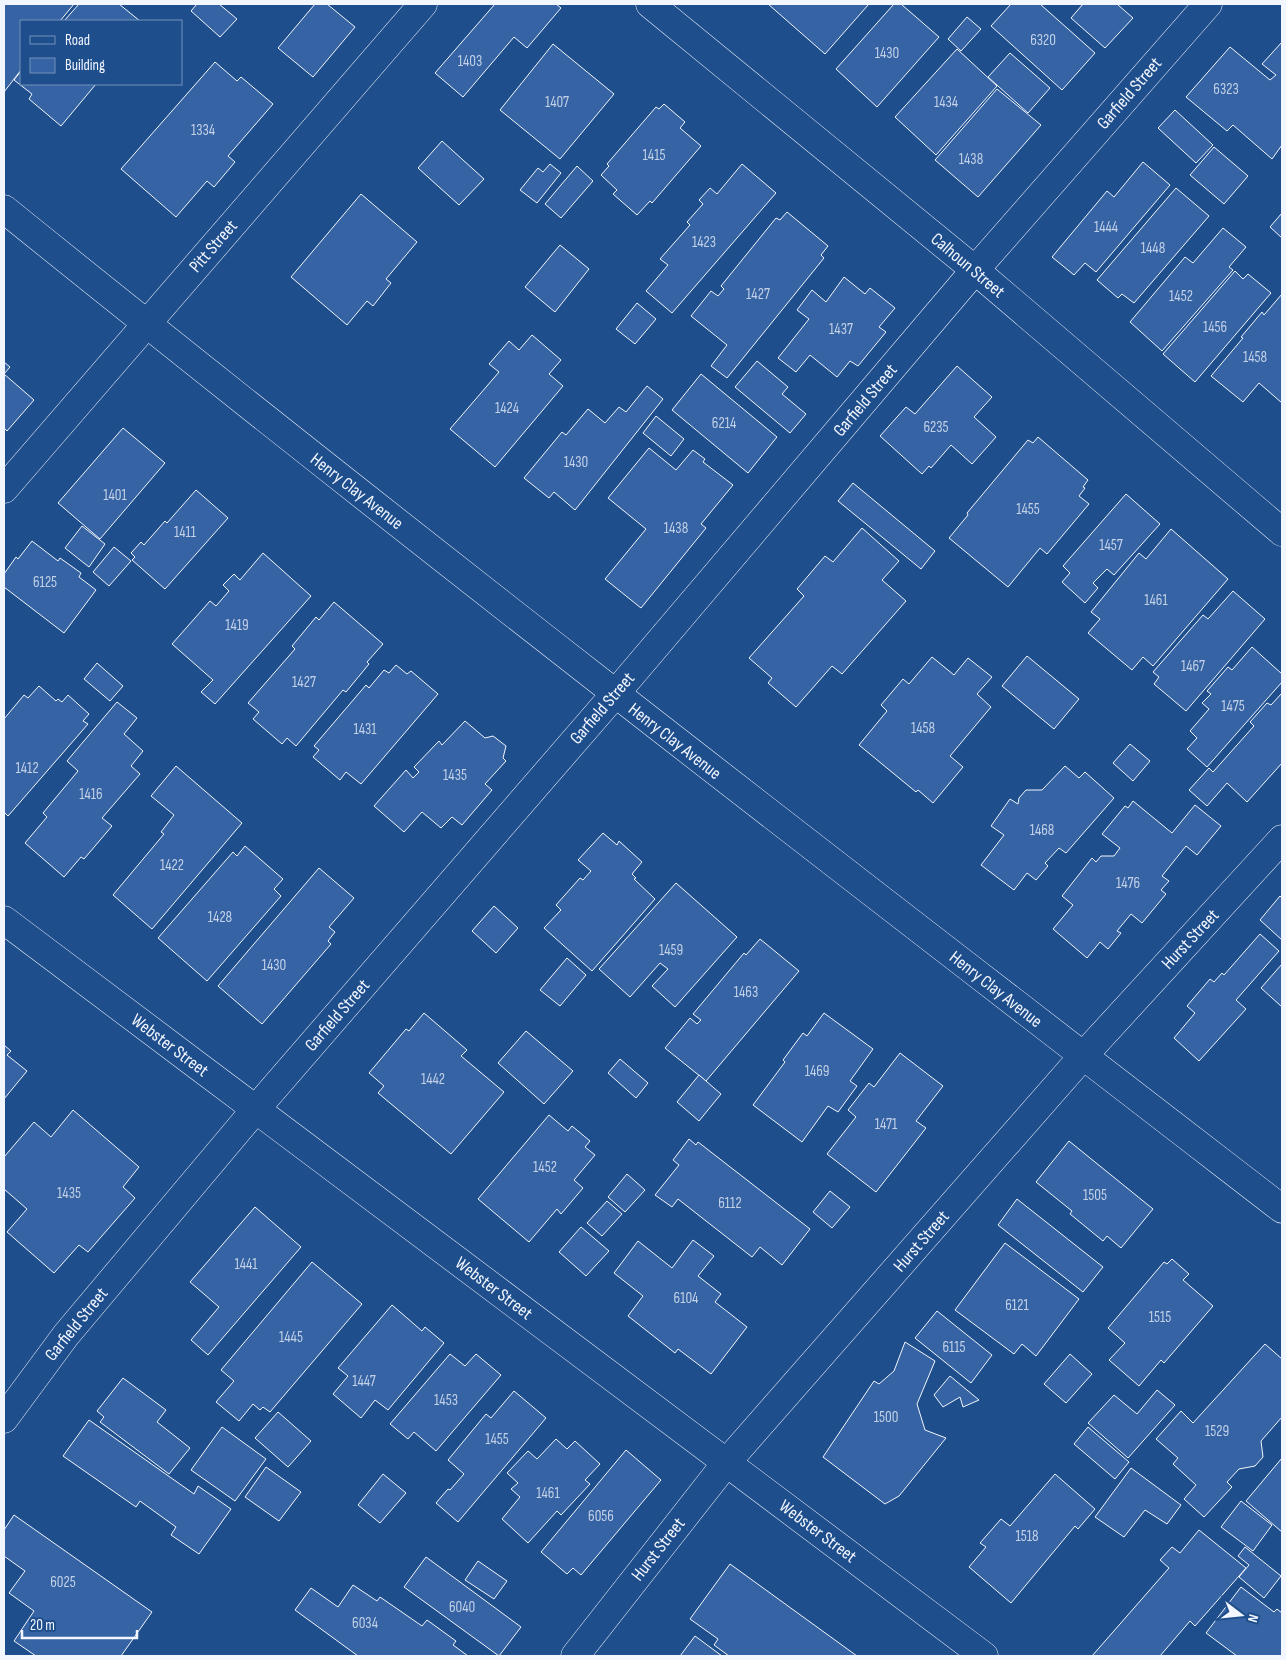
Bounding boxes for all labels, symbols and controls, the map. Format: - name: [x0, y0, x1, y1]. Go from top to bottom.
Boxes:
- legend: [20, 20, 182, 85]
- text: Road: [65, 31, 90, 50]
- house number: 6320: [1030, 31, 1056, 50]
- house number: 1430: [875, 44, 899, 63]
- house number: 1403: [458, 52, 482, 71]
- street label: Garfield Street: [1093, 53, 1167, 133]
- text: Building: [65, 56, 105, 75]
- house number: 6323: [1213, 80, 1239, 99]
- house number: 1407: [545, 93, 569, 112]
- house number: 1434: [934, 93, 958, 112]
- house number: 1334: [191, 121, 215, 140]
- house number: 1415: [643, 146, 665, 165]
- house number: 1438: [959, 150, 983, 169]
- street label: Pitt Street: [185, 215, 242, 277]
- house number: 1444: [1094, 218, 1118, 237]
- street label: Calhoun Street: [926, 228, 1009, 303]
- house number: 1423: [692, 233, 716, 252]
- house number: 1448: [1141, 239, 1165, 258]
- house number: 1427: [746, 285, 770, 304]
- house number: 1452: [1169, 287, 1193, 306]
- house number: 1456: [1203, 318, 1227, 337]
- house number: 1437: [829, 320, 853, 339]
- house number: 1458: [1243, 348, 1267, 367]
- street label: Garfield Street: [829, 359, 902, 441]
- house number: 1424: [495, 399, 519, 418]
- house number: 6214: [712, 414, 736, 433]
- house number: 6235: [923, 418, 949, 437]
- street label: Henry Clay Avenue: [306, 449, 407, 534]
- house number: 1430: [564, 453, 588, 472]
- house number: 1401: [103, 486, 127, 505]
- house number: 1455: [1016, 500, 1040, 519]
- house number: 1438: [664, 519, 688, 538]
- house number: 1411: [174, 523, 197, 542]
- house number: 1457: [1099, 536, 1123, 555]
- house number: 6125: [33, 573, 57, 592]
- house number: 1461: [1144, 591, 1168, 610]
- house number: 1419: [225, 616, 249, 635]
- house number: 1467: [1181, 657, 1205, 676]
- street label: Garfield Street: [566, 668, 640, 748]
- house number: 1427: [292, 673, 316, 692]
- house number: 1475: [1221, 697, 1245, 716]
- street label: Henry Clay Avenue: [624, 699, 725, 784]
- house number: 1458: [911, 719, 935, 738]
- house number: 1431: [353, 720, 377, 739]
- house number: 1412: [15, 759, 39, 778]
- house number: 1435: [443, 766, 467, 785]
- house number: 1416: [79, 785, 103, 804]
- house number: 1468: [1030, 821, 1054, 840]
- house number: 1422: [160, 856, 184, 875]
- house number: 1476: [1116, 874, 1140, 893]
- street label: Hurst Street: [1157, 905, 1224, 974]
- house number: 1428: [208, 908, 232, 927]
- house number: 1459: [659, 941, 683, 960]
- street label: Henry Clay Avenue: [945, 947, 1046, 1032]
- house number: 1430: [262, 956, 286, 975]
- street label: Garfield Street: [301, 975, 375, 1055]
- house number: 1463: [734, 983, 758, 1002]
- street label: Webster Street: [127, 1010, 213, 1082]
- house number: 1469: [805, 1062, 829, 1081]
- house number: 1442: [421, 1070, 445, 1089]
- house number: 1471: [875, 1115, 898, 1134]
- house number: 1452: [533, 1158, 557, 1177]
- house number: 1435: [57, 1184, 81, 1203]
- house number: 1505: [1083, 1186, 1107, 1205]
- house number: 6112: [718, 1194, 742, 1213]
- street label: Hurst Street: [889, 1206, 954, 1276]
- street label: Webster Street: [451, 1253, 537, 1325]
- house number: 1441: [234, 1255, 258, 1274]
- street label: Garfield Street: [41, 1283, 113, 1365]
- house number: 6104: [674, 1289, 698, 1308]
- house number: 6121: [1005, 1296, 1029, 1315]
- house number: 1515: [1149, 1308, 1171, 1327]
- house number: 1445: [279, 1328, 303, 1347]
- house number: 6115: [942, 1338, 966, 1357]
- house number: 1447: [352, 1372, 376, 1391]
- house number: 1453: [434, 1391, 458, 1410]
- house number: 1500: [874, 1408, 898, 1427]
- house number: 1529: [1205, 1422, 1229, 1441]
- house number: 1455: [485, 1430, 509, 1449]
- house number: 1461: [536, 1484, 560, 1503]
- street label: Webster Street: [775, 1496, 861, 1568]
- house number: 6056: [588, 1507, 614, 1526]
- street label: Hurst Street: [627, 1513, 690, 1585]
- house number: 1518: [1015, 1527, 1039, 1546]
- house number: 6025: [50, 1573, 76, 1592]
- north arrow: [1216, 1590, 1266, 1640]
- house number: 6040: [449, 1598, 475, 1617]
- scale bar: [22, 1608, 138, 1640]
- text: N: [1244, 1613, 1262, 1624]
- house number: 6034: [352, 1614, 378, 1633]
- text: 20 m: [30, 1616, 55, 1635]

